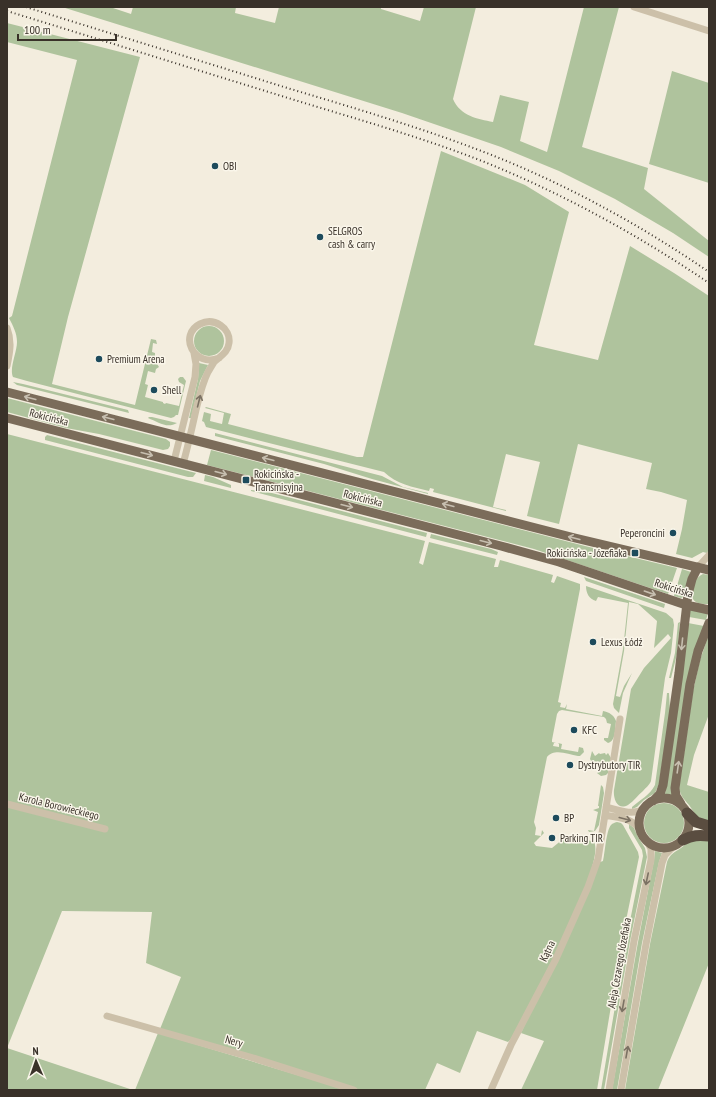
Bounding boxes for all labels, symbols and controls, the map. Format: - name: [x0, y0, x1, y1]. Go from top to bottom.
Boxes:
- scale bar: [18, 16, 116, 42]
- text: 100 m: [24, 22, 51, 37]
- place label: OBI: [223, 159, 237, 173]
- marker: OBI: [210, 161, 220, 171]
- place label: SELGROS cash & carry: [328, 224, 376, 251]
- marker: SELGROS cash & carry: [315, 232, 325, 242]
- place label: Premium Arena: [107, 352, 165, 366]
- marker: Premium Arena: [94, 354, 104, 364]
- place label: Shell: [162, 383, 182, 397]
- marker: Shell: [149, 385, 159, 395]
- one-way arrow: [24, 393, 37, 401]
- one-way arrow: [196, 394, 203, 407]
- street label: Rokicińska: [28, 405, 70, 429]
- one-way arrow: [102, 413, 115, 421]
- one-way arrow: [140, 451, 153, 459]
- one-way arrow: [261, 454, 274, 462]
- place label: Rokicińska - Transmisyjna: [254, 467, 303, 494]
- one-way arrow: [214, 470, 227, 478]
- marker: Rokicińska - Transmisyjna: [241, 475, 251, 485]
- street label: Rokicińska: [342, 486, 384, 510]
- one-way arrow: [442, 501, 455, 509]
- one-way arrow: [340, 503, 353, 510]
- place label: Peperoncini: [620, 526, 665, 540]
- marker: Peperoncini: [668, 528, 678, 538]
- one-way arrow: [568, 534, 581, 541]
- one-way arrow: [479, 539, 492, 546]
- place label: Rokicińska - Józefiaka: [547, 546, 627, 560]
- marker: Rokicińska - Józefiaka: [630, 548, 640, 558]
- street label: Rokicińska: [653, 575, 695, 601]
- one-way arrow: [644, 590, 657, 597]
- place label: Lexus Łódź: [601, 635, 642, 649]
- marker: Lexus Łódź: [588, 637, 598, 647]
- one-way arrow: [679, 637, 686, 650]
- place label: KFC: [582, 723, 597, 737]
- marker: KFC: [569, 725, 579, 735]
- place label: Dystrybutory TIR: [578, 758, 641, 772]
- marker: Dystrybutory TIR: [565, 760, 575, 770]
- one-way arrow: [674, 761, 682, 774]
- street label: Karola Borowieckiego: [17, 789, 101, 823]
- place label: BP: [564, 811, 574, 825]
- marker: BP: [551, 813, 561, 823]
- one-way arrow: [618, 816, 631, 824]
- place label: Parking TIR: [560, 831, 603, 845]
- marker: Parking TIR: [547, 833, 557, 843]
- one-way arrow: [643, 872, 651, 885]
- street label: Aleja Cezarego Józefiaka: [604, 917, 634, 1009]
- street label: Kątna: [536, 938, 558, 964]
- one-way arrow: [619, 999, 627, 1012]
- street label: Nery: [224, 1032, 245, 1050]
- north arrow: [16, 1041, 56, 1081]
- text: N: [32, 1044, 39, 1058]
- one-way arrow: [623, 1045, 631, 1058]

